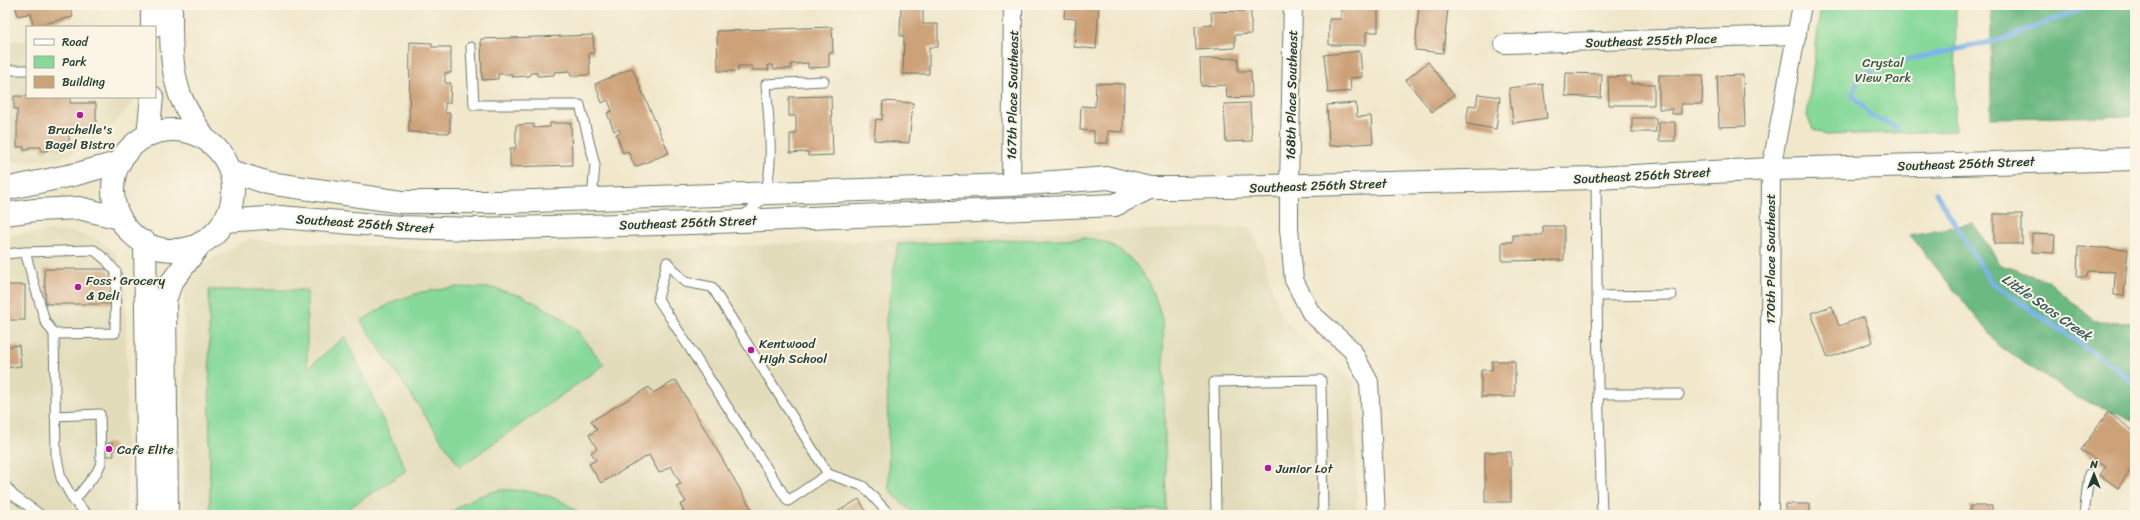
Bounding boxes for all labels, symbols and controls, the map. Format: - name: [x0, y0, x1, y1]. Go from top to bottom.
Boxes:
- legend: [26, 26, 156, 98]
- street label: Southeast 255th Place: [1585, 27, 1718, 54]
- street label: 168th Place Southeast: [1279, 29, 1304, 160]
- street label: 167th Place Southeast: [1000, 30, 1025, 160]
- text: Road: [62, 31, 89, 53]
- text: Park: [62, 51, 87, 73]
- park label: Crystal View Park: [1855, 51, 1911, 89]
- text: Building: [62, 71, 105, 93]
- marker: Bruchelle's Bagel Bistro: [75, 110, 85, 120]
- place label: Bruchelle's Bagel Bistro: [45, 118, 115, 156]
- street label: Southeast 256th Street: [1897, 150, 2036, 177]
- street label: Southeast 256th Street: [1573, 160, 1712, 191]
- street label: Southeast 256th Street: [1249, 172, 1388, 199]
- street label: 170th Place Southeast: [1759, 193, 1782, 324]
- street label: Southeast 256th Street: [295, 207, 435, 240]
- street label: Southeast 256th Street: [619, 209, 758, 236]
- water label: Little Soos Creek: [1996, 267, 2098, 349]
- place label: Foss' Grocery & Deli: [86, 269, 165, 307]
- marker: Foss' Grocery & Deli: [73, 282, 83, 292]
- place label: Kentwood High School: [759, 332, 827, 370]
- marker: Kentwood High School: [746, 345, 756, 355]
- place label: Cafe Elite: [117, 438, 174, 461]
- marker: Cafe Elite: [104, 444, 114, 454]
- north arrow: [2074, 454, 2114, 494]
- text: N: [2089, 455, 2098, 474]
- place label: Junior Lot: [1275, 457, 1333, 480]
- marker: Junior Lot: [1263, 463, 1273, 473]

